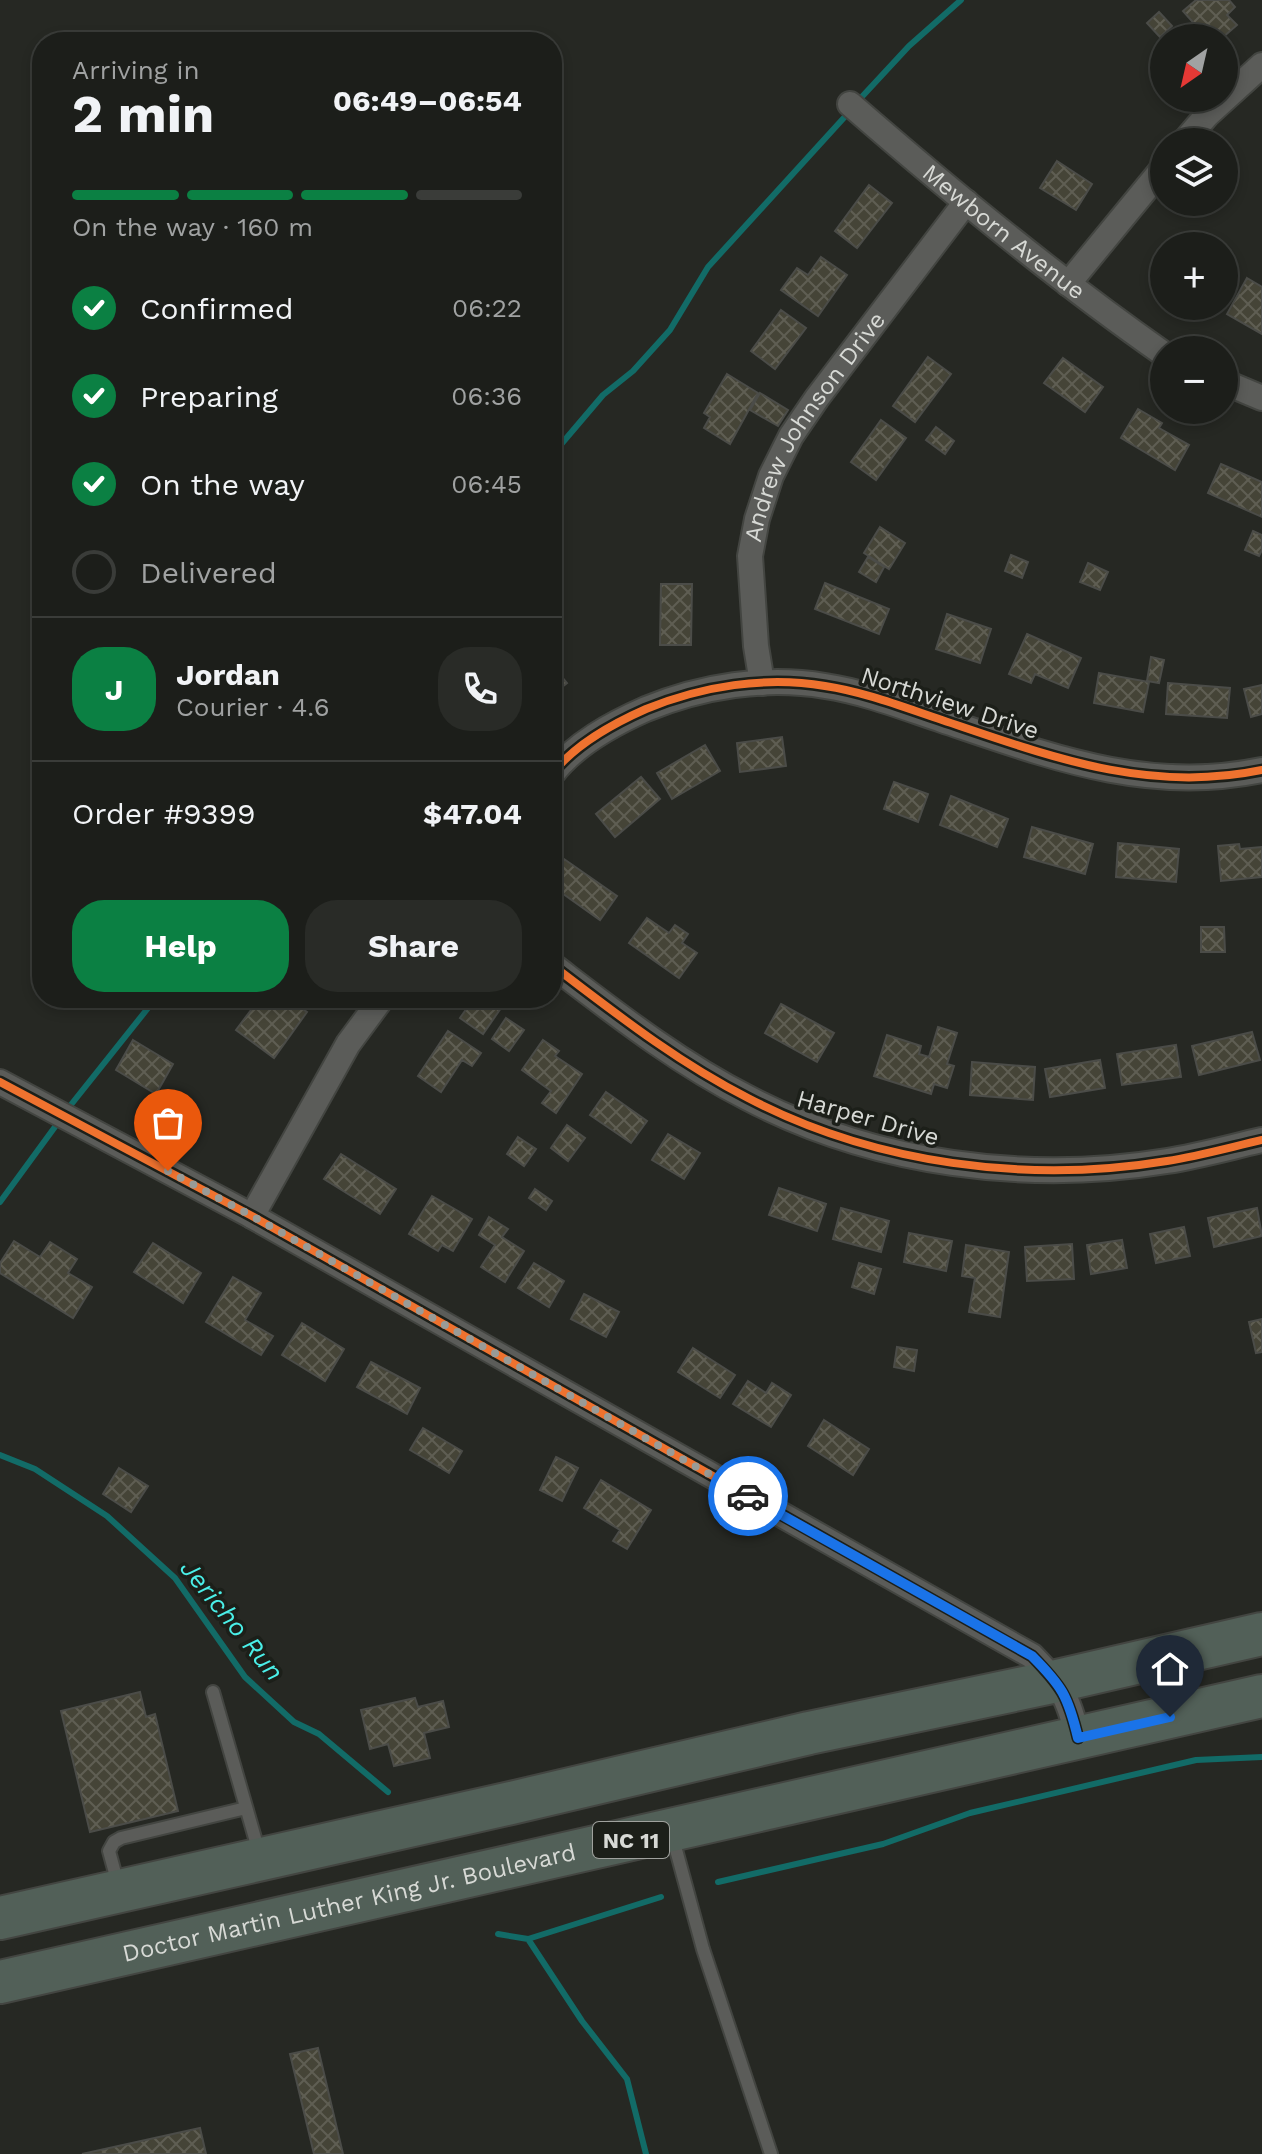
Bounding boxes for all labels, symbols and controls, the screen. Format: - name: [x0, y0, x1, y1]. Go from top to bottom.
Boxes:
- north arrow: [1150, 24, 1238, 112]
- map controls: [1150, 24, 1238, 424]
- text: Arriving in: [72, 55, 200, 85]
- text: 06:49–06:54: [333, 83, 522, 118]
- text: 2 min: [72, 84, 214, 145]
- button: layers: [1150, 128, 1238, 216]
- street label: Mewborn Avenue: [917, 158, 1090, 305]
- text: On the way · 160 m: [72, 212, 313, 242]
- button: +: [1150, 232, 1238, 320]
- icon: check: [72, 286, 116, 330]
- text: Confirmed: [140, 291, 294, 326]
- text: 06:22: [452, 293, 522, 323]
- street label: Andrew Johnson Drive: [739, 306, 891, 544]
- button: −: [1150, 336, 1238, 424]
- icon: check: [72, 374, 116, 418]
- text: Preparing: [140, 379, 278, 414]
- text: 06:36: [451, 381, 522, 411]
- icon: check: [72, 462, 116, 506]
- text: On the way: [140, 467, 305, 502]
- text: 06:45: [451, 469, 522, 499]
- text: Delivered: [140, 555, 277, 590]
- button: phone: [438, 647, 522, 731]
- text: Jordan: [176, 657, 280, 692]
- street label: Northview Drive: [858, 661, 1042, 745]
- text: J: [105, 672, 123, 707]
- text: Courier · 4.6: [176, 692, 330, 722]
- text: Order #9399: [72, 796, 256, 831]
- text: $47.04: [423, 796, 522, 831]
- button: Help: [72, 900, 289, 992]
- button: Share: [305, 900, 522, 992]
- street label: Harper Drive: [794, 1084, 942, 1152]
- pin: [134, 1089, 202, 1171]
- icon: bag: [146, 1101, 190, 1145]
- courier: [708, 1456, 788, 1536]
- icon: car: [726, 1474, 770, 1518]
- water label: Jericho Run: [174, 1554, 290, 1686]
- pin: [1136, 1635, 1204, 1717]
- icon: home: [1148, 1647, 1192, 1691]
- road number: NC 11: [593, 1822, 669, 1858]
- street label: Doctor Martin Luther King Jr. Boulevard: [120, 1838, 579, 1968]

